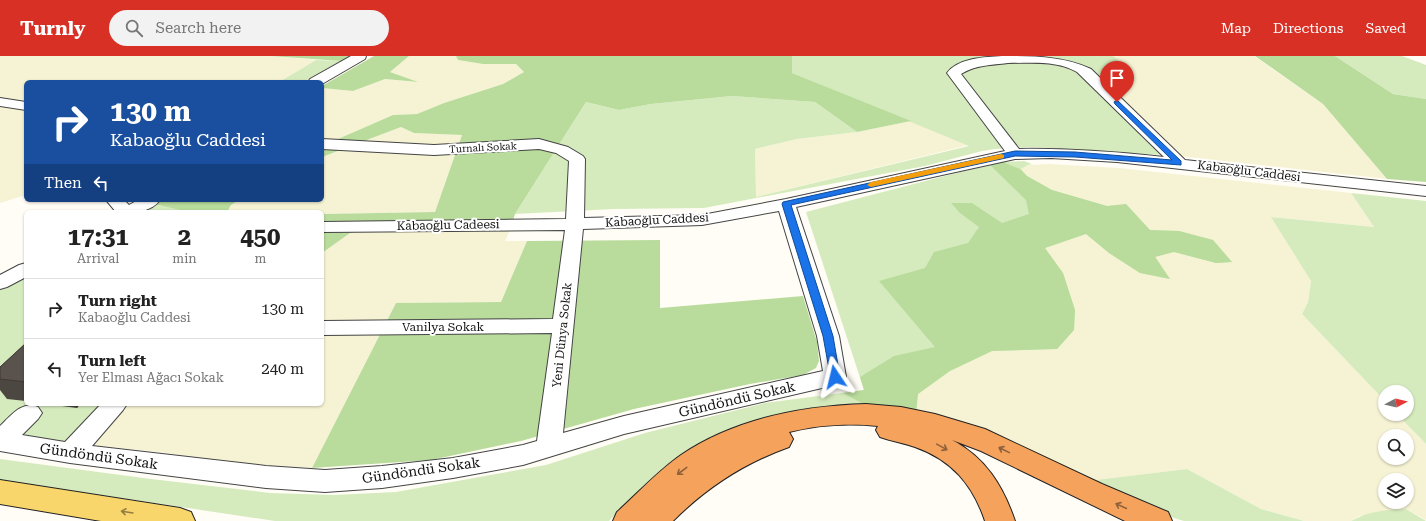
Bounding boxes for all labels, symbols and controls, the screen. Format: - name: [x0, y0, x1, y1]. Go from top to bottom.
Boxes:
- search box: [109, 10, 389, 46]
- text: Turnly: [20, 17, 85, 40]
- icon: search: [123, 17, 145, 39]
- text: Search here: [155, 19, 241, 37]
- text: Map: [1221, 20, 1251, 36]
- text: Directions: [1273, 20, 1343, 36]
- text: Saved: [1365, 20, 1406, 36]
- pin: [1100, 61, 1134, 102]
- icon: arrive: [1106, 67, 1128, 89]
- text: 130 m: [110, 95, 191, 128]
- icon: right: [44, 96, 96, 148]
- text: Kabaoğlu Caddesi: [110, 129, 266, 150]
- street label: Turnalı Sokak: [449, 140, 518, 155]
- street label: Kabaoğlu Caddesi: [1197, 158, 1302, 184]
- icon: left: [90, 172, 112, 194]
- text: Then: [44, 174, 82, 192]
- street label: Kabaoğlu Caddesi: [605, 210, 709, 230]
- street label: Kabaoğlu Cadeesi: [396, 217, 500, 233]
- text: 17:31: [68, 223, 129, 251]
- text: 2: [178, 223, 191, 251]
- text: 450: [240, 223, 281, 251]
- text: Arrival: [77, 251, 119, 266]
- text: min: [172, 251, 197, 266]
- text: m: [254, 251, 266, 266]
- street label: Yeni Dünya Sokak: [550, 281, 575, 388]
- text: Turn right: [78, 292, 157, 310]
- icon: right: [44, 298, 66, 320]
- text: 130 m: [261, 300, 304, 318]
- text: Kabaoğlu Caddesi: [78, 310, 191, 325]
- street label: Vanilya Sokak: [402, 320, 484, 334]
- text: Turn left: [78, 352, 146, 370]
- position arrow: [814, 356, 856, 398]
- icon: left: [44, 358, 66, 380]
- text: 240 m: [261, 360, 304, 378]
- text: Yer Elması Ağacı Sokak: [78, 370, 224, 385]
- street label: Gündöndü Sokak: [677, 378, 797, 420]
- north arrow: [1378, 385, 1414, 421]
- map controls: [1378, 385, 1414, 509]
- button: search: [1378, 429, 1414, 465]
- street label: Gündöndü Sokak: [39, 440, 159, 472]
- one-way arrow: [935, 443, 947, 451]
- one-way arrow: [998, 446, 1010, 453]
- street label: Gündöndü Sokak: [361, 454, 481, 486]
- one-way arrow: [676, 467, 687, 475]
- button: layers: [1378, 473, 1414, 509]
- one-way arrow: [1115, 502, 1127, 509]
- one-way arrow: [121, 508, 134, 516]

